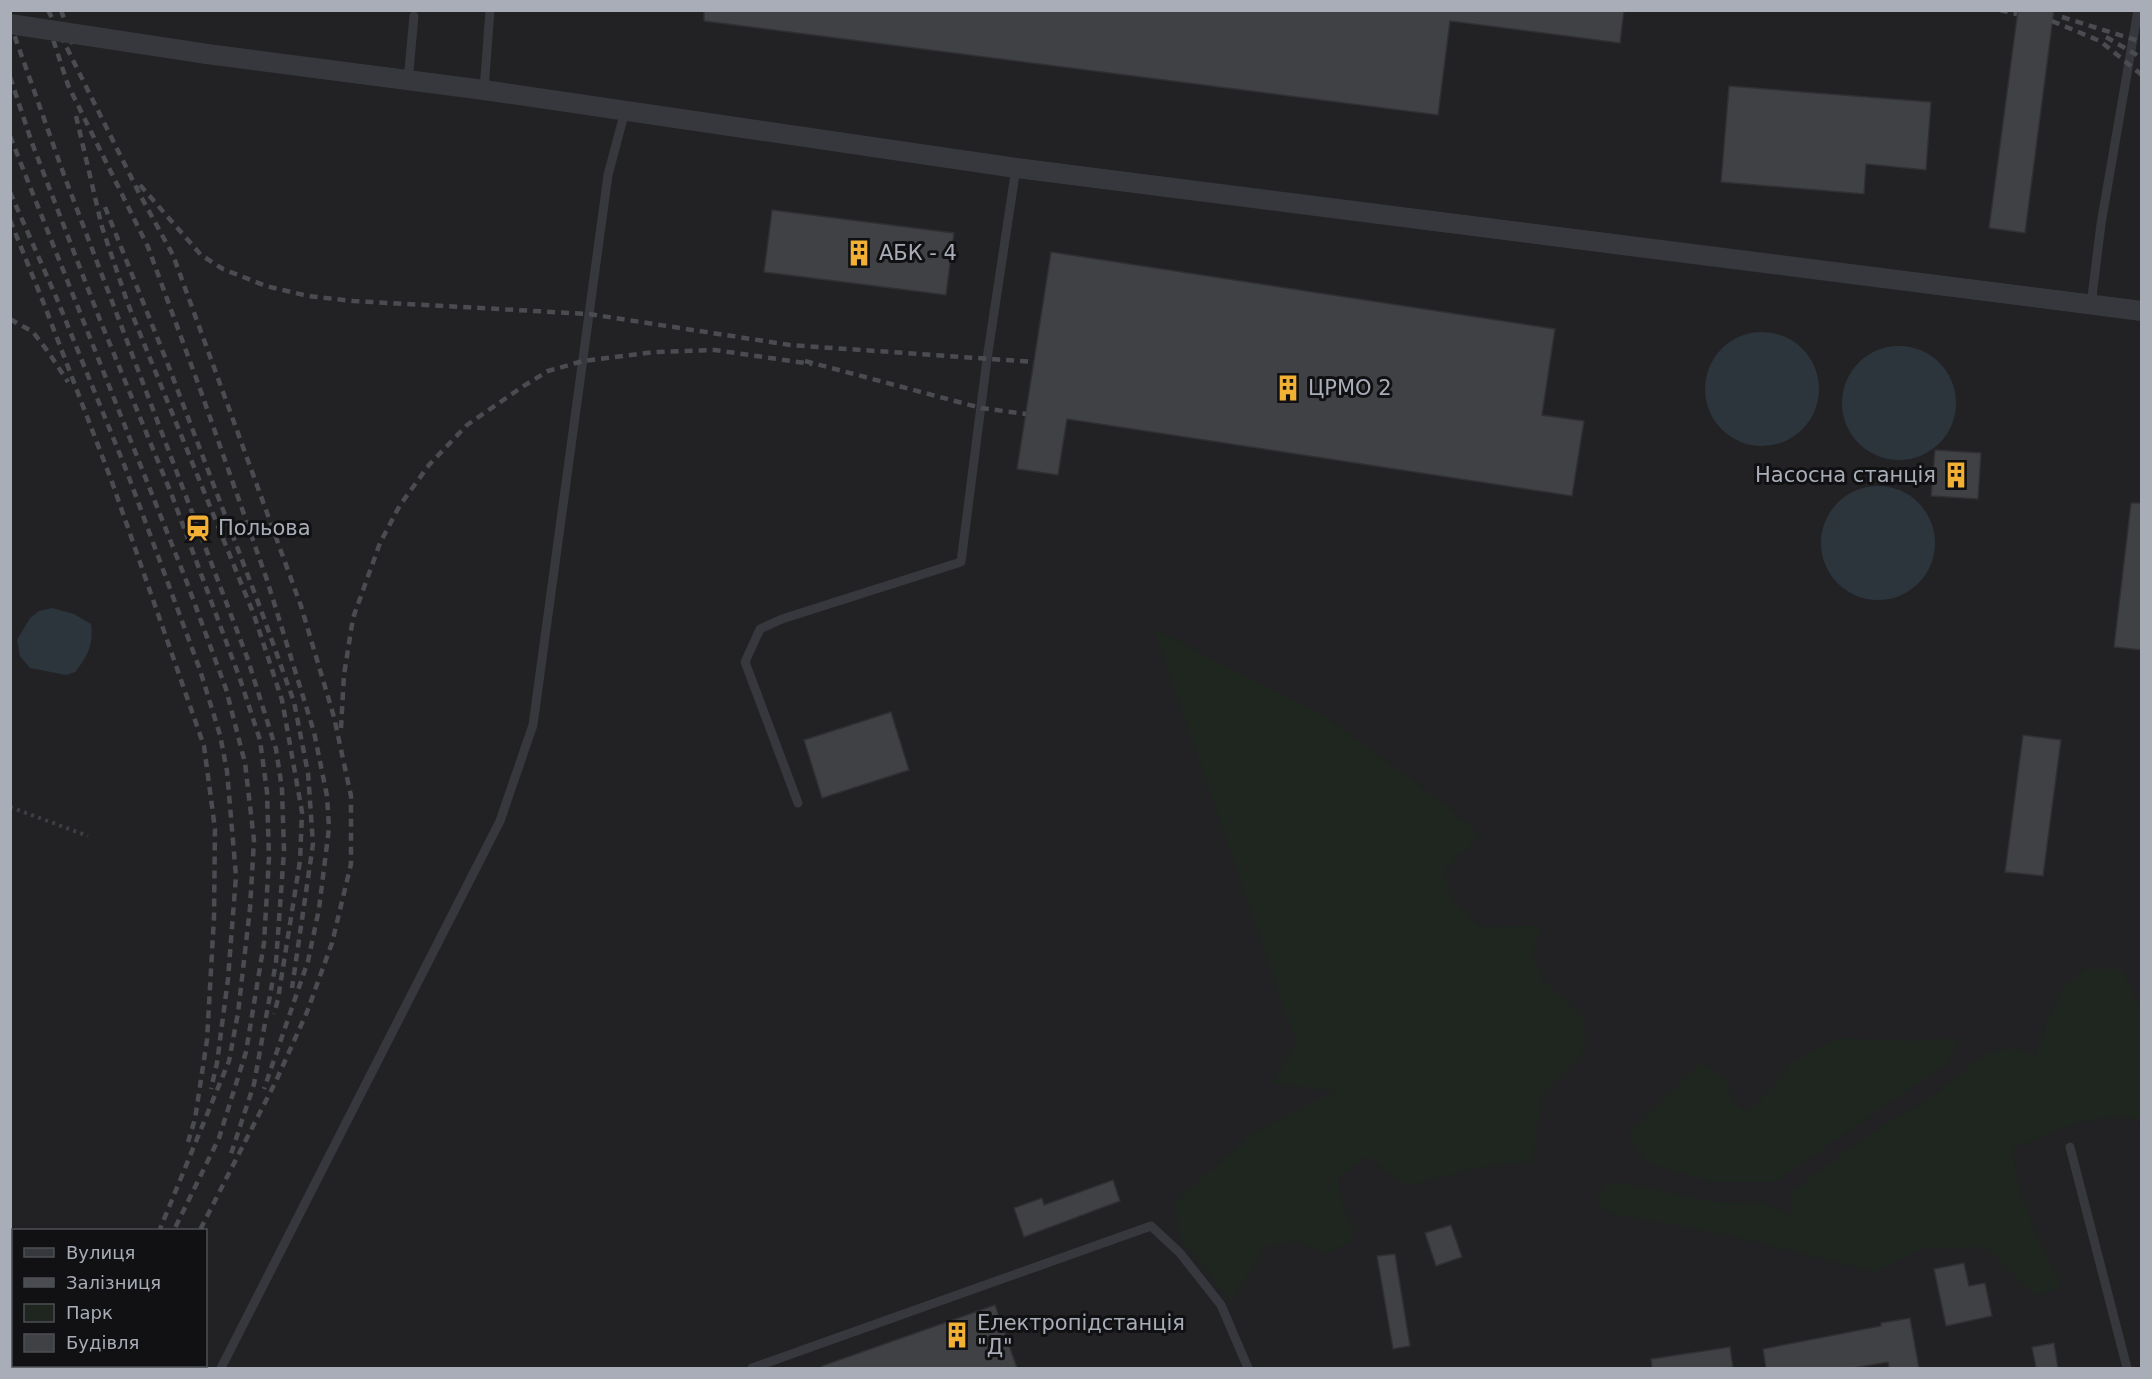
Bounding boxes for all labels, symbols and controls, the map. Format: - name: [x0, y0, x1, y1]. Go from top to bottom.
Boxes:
- building icon: АБК - 4: [844, 238, 874, 268]
- place label: АБК - 4: [879, 241, 957, 265]
- building icon: ЦРМО 2: [1273, 373, 1303, 403]
- place label: ЦРМО 2: [1308, 376, 1392, 400]
- building icon: Насосна станція: [1941, 460, 1971, 490]
- place label: Насосна станція: [1755, 463, 1936, 487]
- station icon: Польова: [183, 513, 213, 543]
- place label: Польова: [218, 516, 311, 540]
- legend: [12, 1229, 207, 1367]
- text: Вулиця: [66, 1242, 135, 1263]
- text: Залізниця: [66, 1272, 161, 1293]
- text: Парк: [66, 1302, 113, 1323]
- place label: Електропідстанція "Д": [977, 1311, 1185, 1359]
- building icon: Електропідстанція "Д": [942, 1320, 972, 1350]
- text: Будівля: [66, 1332, 139, 1353]

